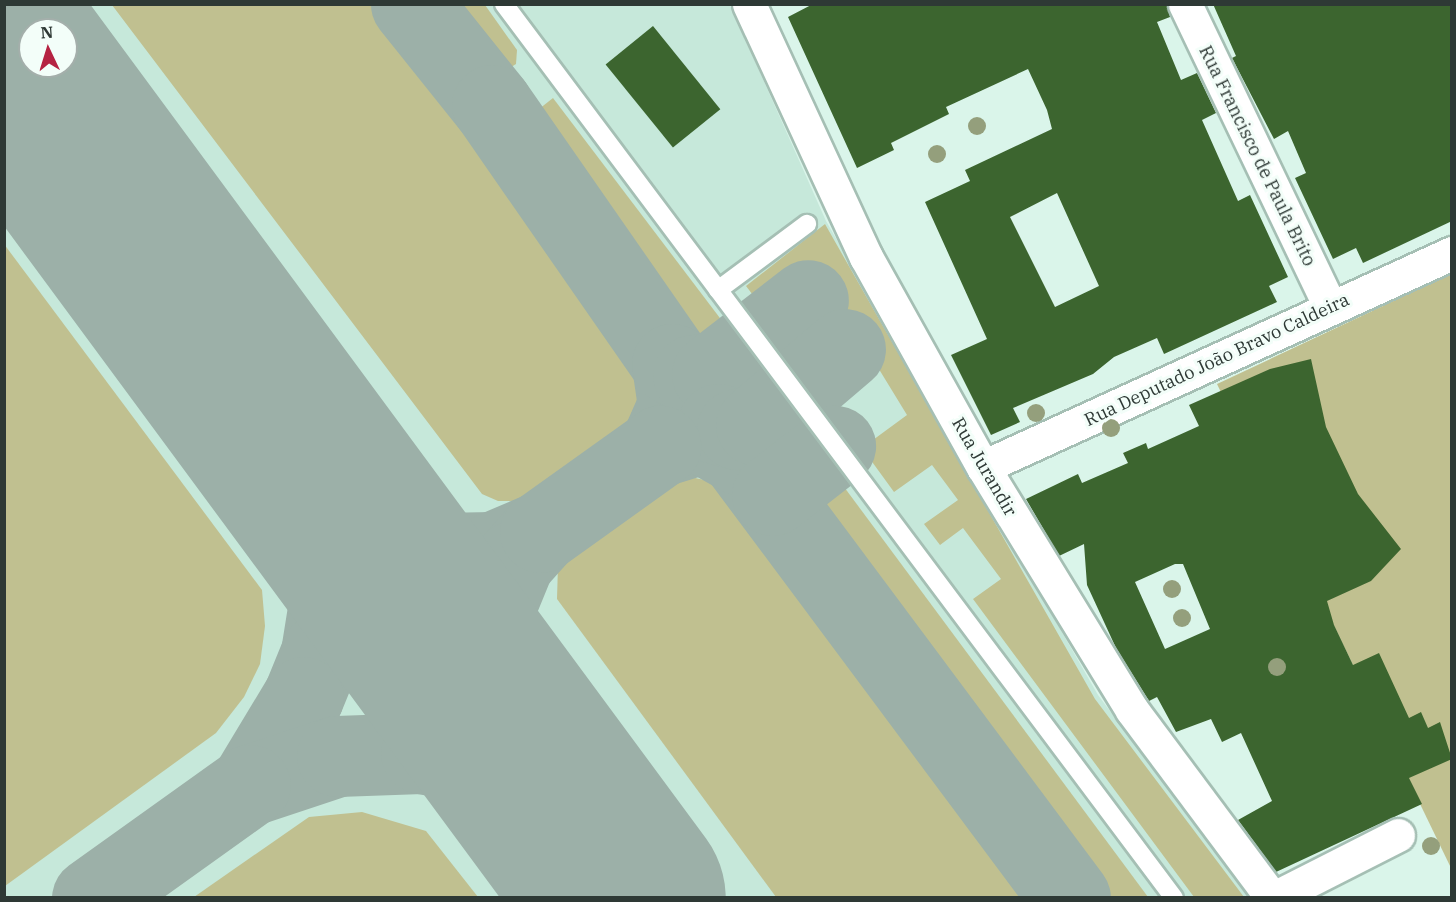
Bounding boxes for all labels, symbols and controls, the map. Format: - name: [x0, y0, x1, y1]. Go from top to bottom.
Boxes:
- north arrow: [18, 18, 78, 78]
- text: N: [40, 22, 54, 42]
- street label: Rua Francisco de Paula Brito: [1194, 42, 1320, 270]
- street label: Rua Deputado João Bravo Caldeira: [1081, 289, 1353, 431]
- street label: Rua Jurandir: [947, 414, 1021, 520]

